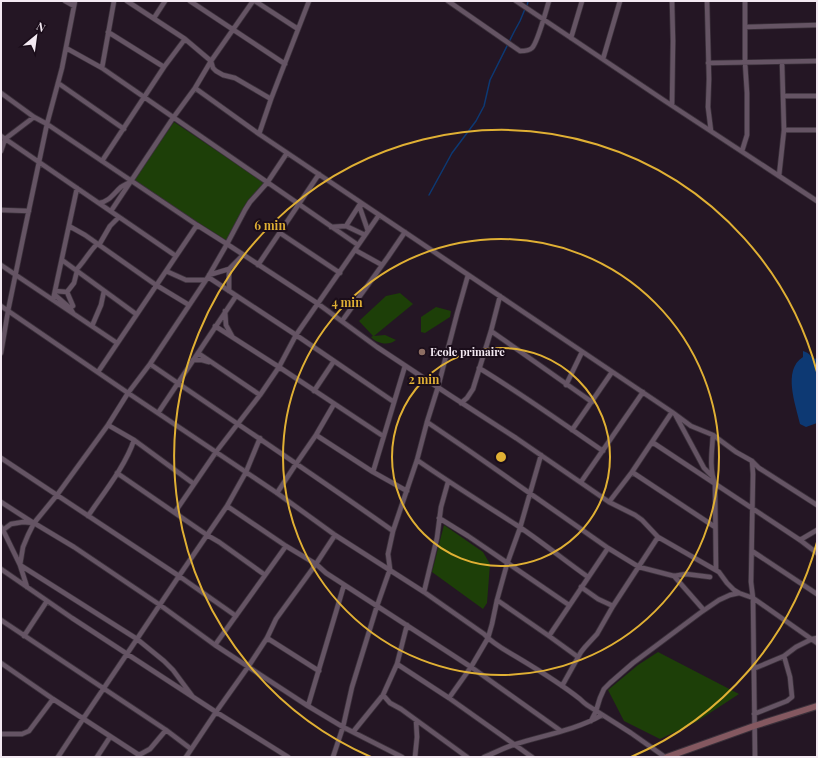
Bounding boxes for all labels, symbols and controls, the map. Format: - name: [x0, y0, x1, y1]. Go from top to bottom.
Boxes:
- north arrow: [16, 16, 56, 56]
- text: N: [34, 18, 48, 35]
- text: 6 min: [254, 217, 286, 233]
- text: 4 min: [331, 294, 363, 310]
- place label: Ecole primaire: [430, 344, 505, 359]
- marker: Ecole primaire: [417, 347, 427, 357]
- text: 2 min: [409, 371, 440, 387]
- centre of rings: [494, 450, 508, 464]

